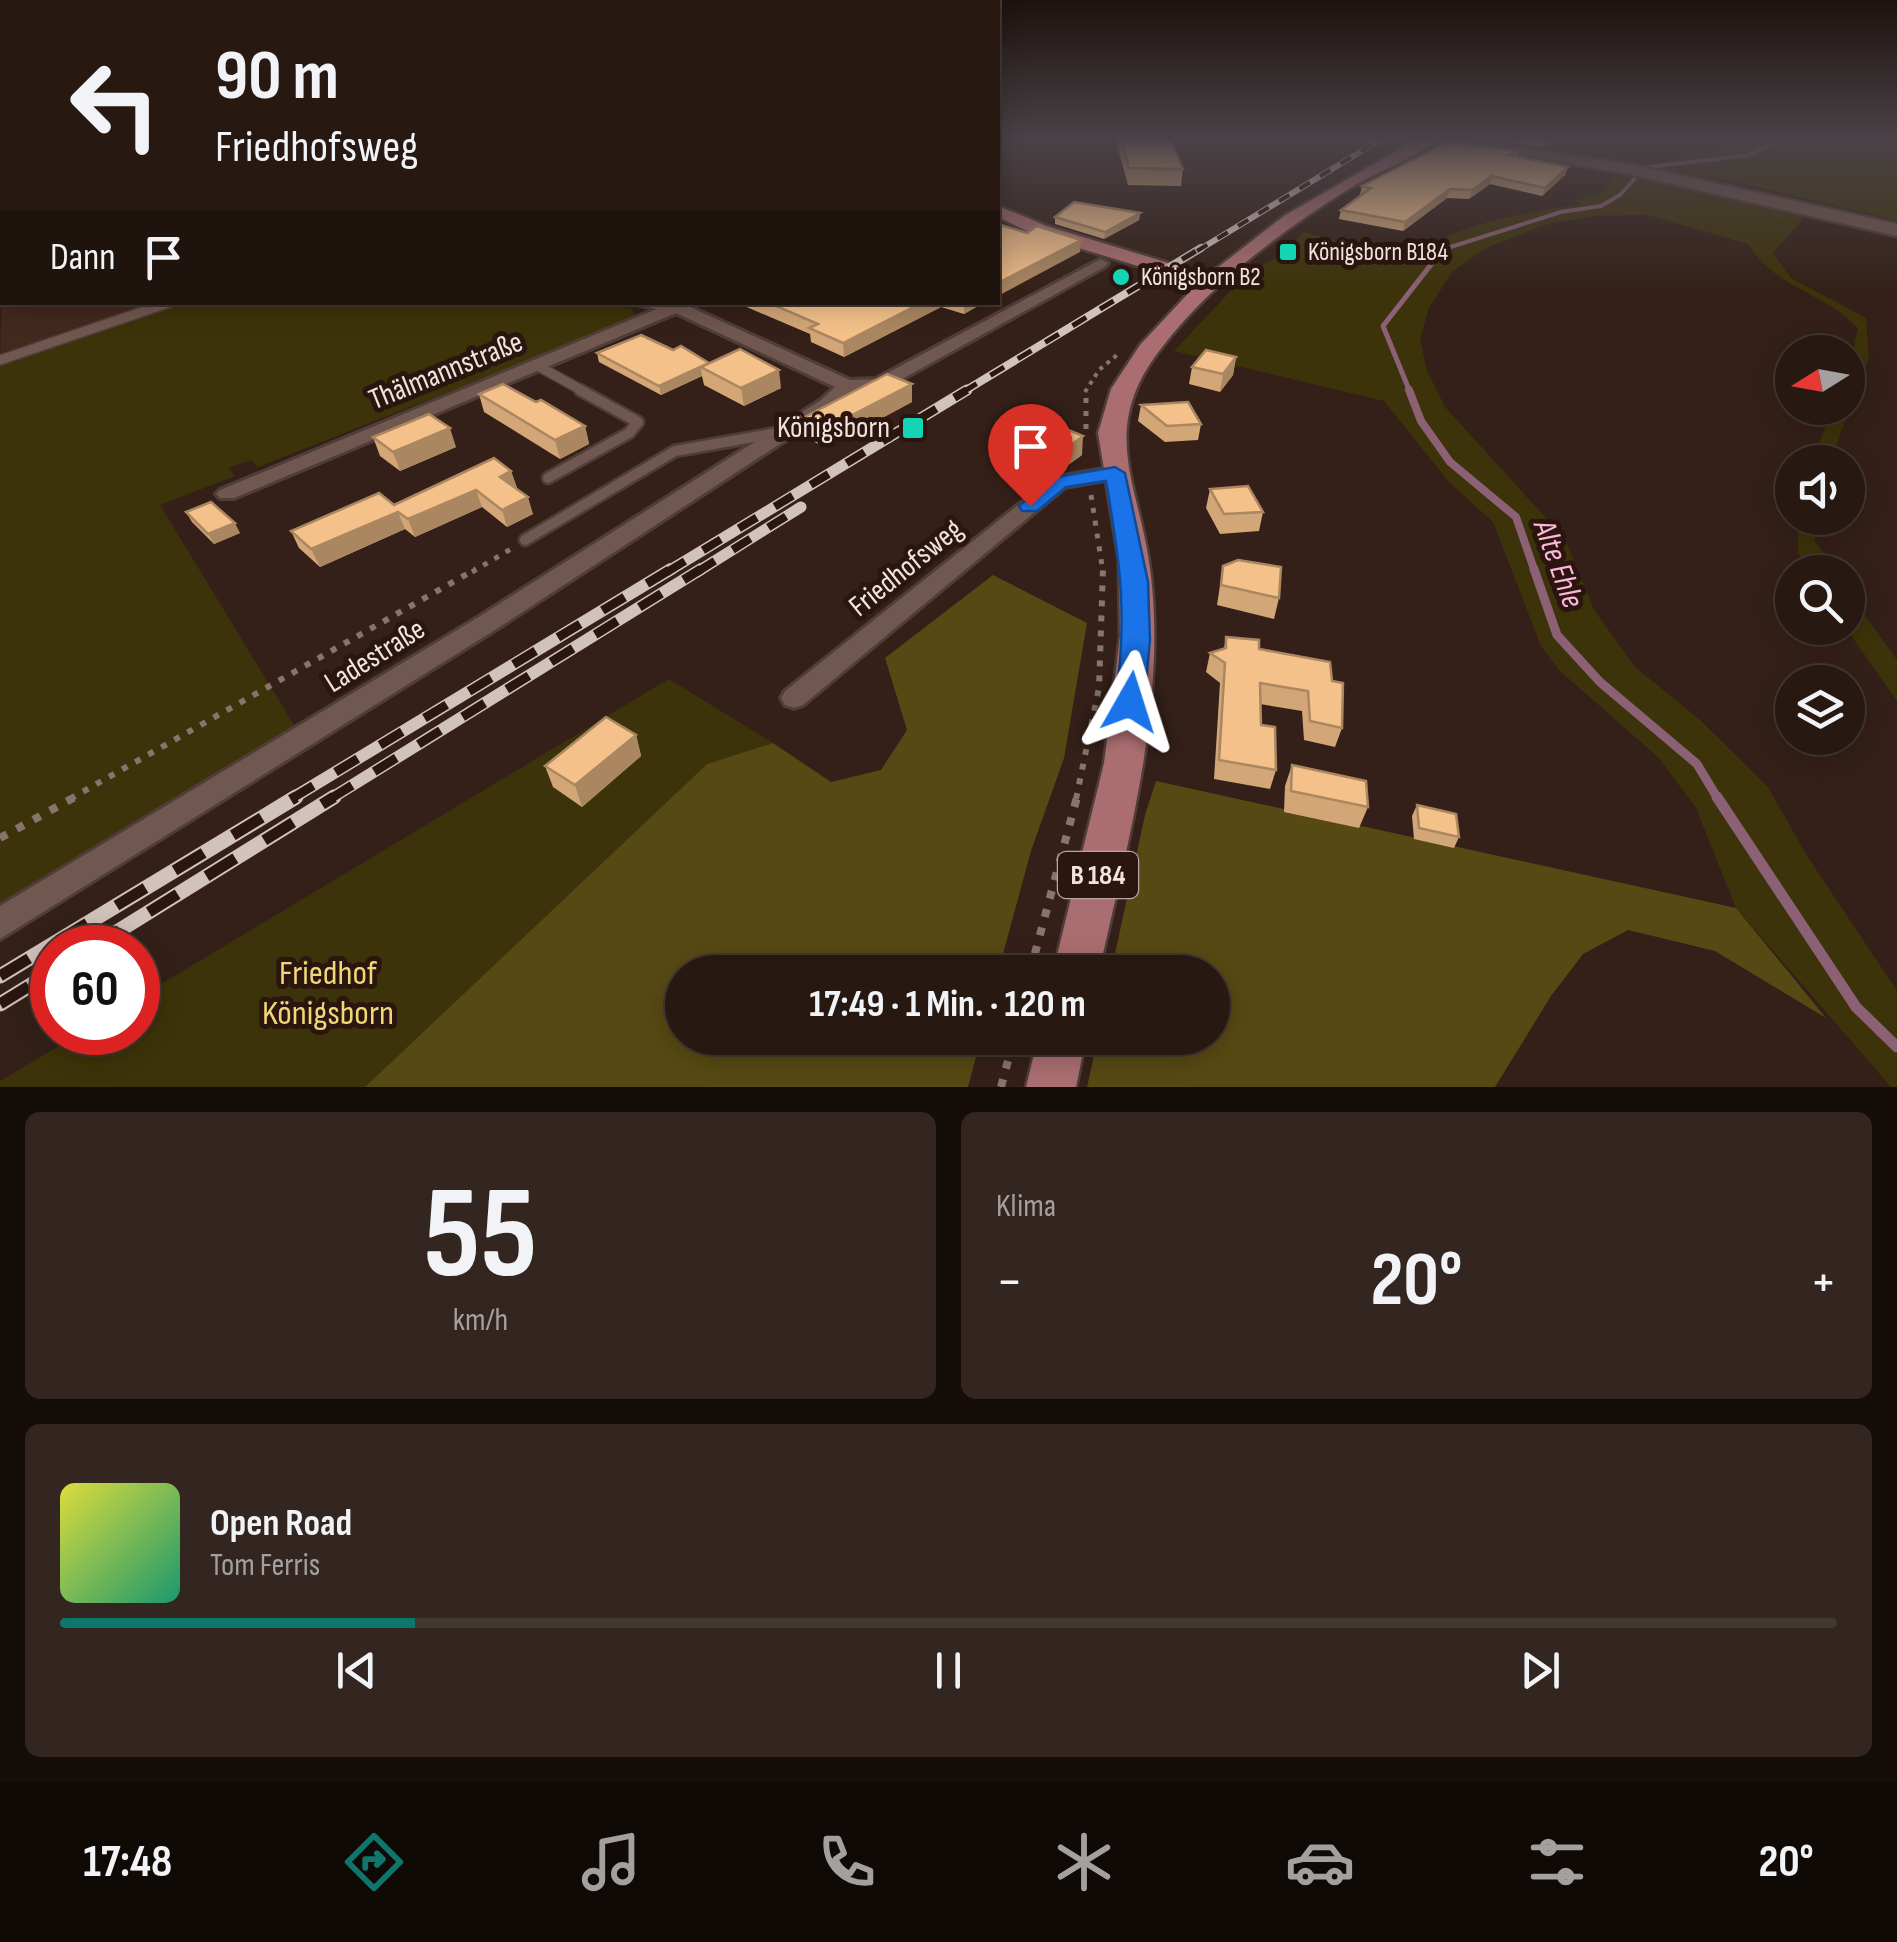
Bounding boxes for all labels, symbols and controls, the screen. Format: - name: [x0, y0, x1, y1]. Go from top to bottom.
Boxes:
- text: 90 m: [215, 35, 339, 119]
- icon: left: [50, 40, 180, 170]
- text: Friedhofsweg: [215, 120, 418, 175]
- icon: arrive: [136, 230, 191, 285]
- text: Dann: [50, 235, 116, 280]
- place label: Königsborn B184: [1308, 237, 1448, 268]
- marker: Königsborn B184: [1277, 241, 1299, 263]
- place label: Königsborn B2: [1141, 262, 1261, 293]
- marker: Königsborn B2: [1110, 266, 1132, 288]
- street label: Thälmannstraße: [364, 324, 528, 418]
- north arrow: [1775, 335, 1865, 425]
- map controls: [1775, 335, 1865, 755]
- pin: [988, 404, 1073, 507]
- place label: Königsborn: [777, 410, 890, 446]
- marker: Königsborn: [900, 415, 926, 441]
- icon: arrive: [1003, 419, 1058, 474]
- button: sound: [1775, 445, 1865, 535]
- street label: Friedhofsweg: [842, 511, 970, 625]
- water label: Alte Ehle: [1523, 513, 1592, 614]
- button: search: [1775, 555, 1865, 645]
- street label: Ladestraße: [318, 611, 432, 701]
- position arrow: [1078, 650, 1182, 754]
- button: layers: [1775, 665, 1865, 755]
- road number: B 184: [1058, 852, 1138, 898]
- speed limit sign: 60: [30, 925, 160, 1055]
- park label: Friedhof Königsborn: [262, 952, 394, 1035]
- text: 17:49 · 1 Min. · 120 m: [809, 982, 1086, 1027]
- text: 55: [423, 1158, 538, 1314]
- text: Klima: [996, 1187, 1056, 1226]
- text: 20°: [1370, 1236, 1463, 1327]
- text: −: [996, 1249, 1023, 1316]
- text: +: [1810, 1249, 1837, 1316]
- text: km/h: [453, 1301, 508, 1340]
- text: Open Road: [210, 1501, 352, 1546]
- text: Tom Ferris: [210, 1546, 320, 1585]
- icon: previous: [329, 1643, 384, 1698]
- icon: pause: [921, 1643, 976, 1698]
- icon: next: [1513, 1643, 1568, 1698]
- icon: directions: [339, 1827, 409, 1897]
- icon: music: [576, 1827, 646, 1897]
- icon: phone: [812, 1827, 882, 1897]
- icon: climate: [1049, 1827, 1119, 1897]
- icon: car: [1285, 1827, 1355, 1897]
- icon: filters: [1522, 1827, 1592, 1897]
- text: 17:48: [83, 1835, 172, 1890]
- text: 20°: [1758, 1835, 1814, 1890]

